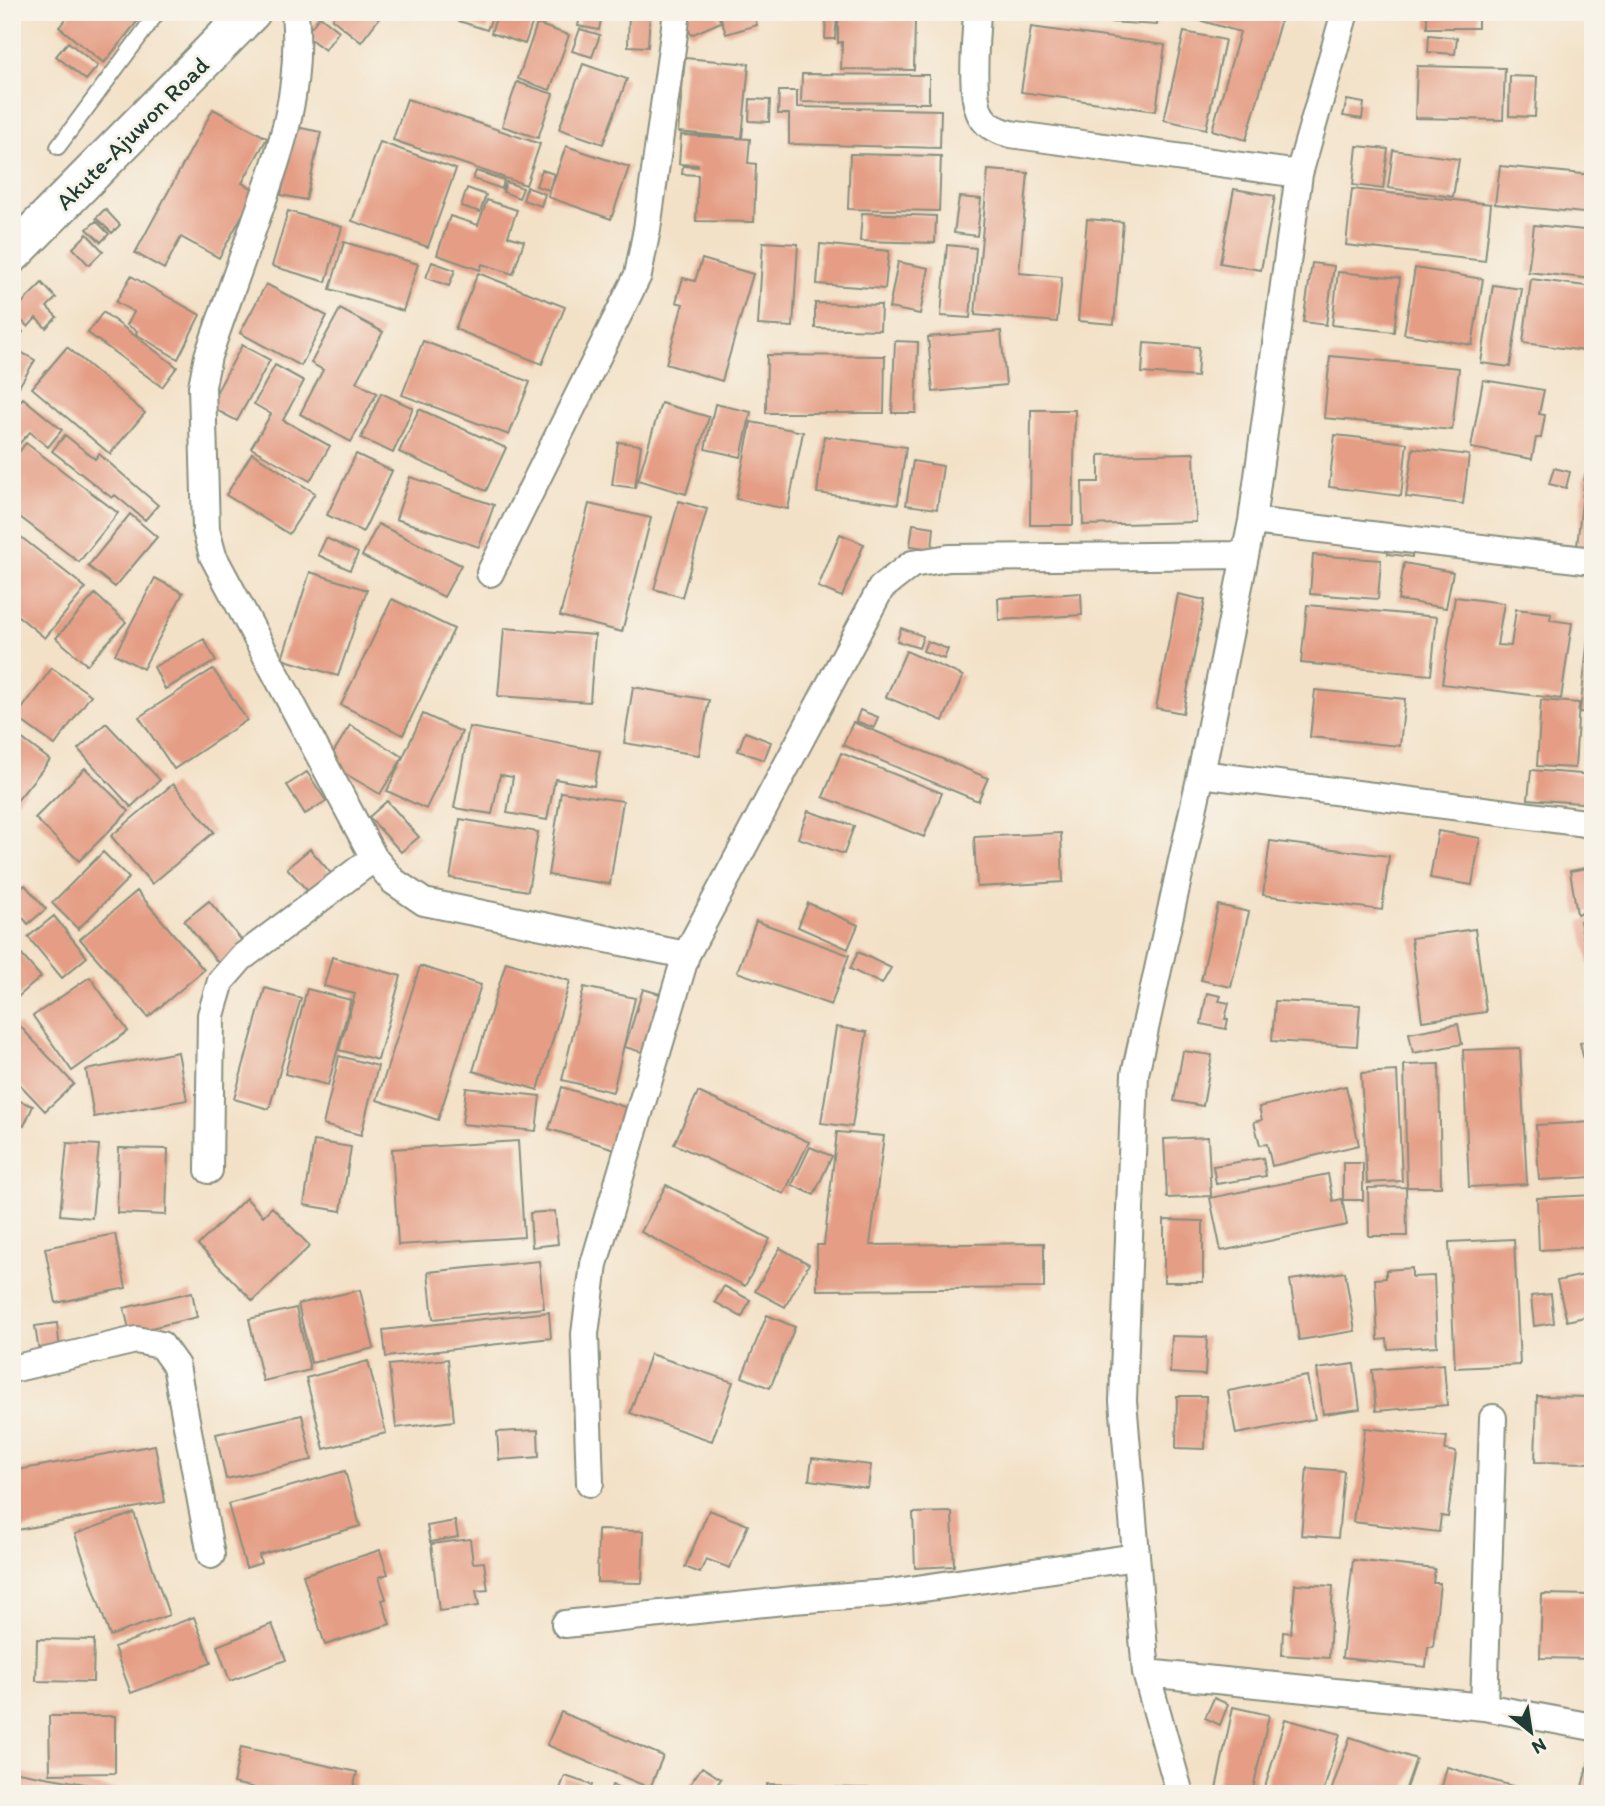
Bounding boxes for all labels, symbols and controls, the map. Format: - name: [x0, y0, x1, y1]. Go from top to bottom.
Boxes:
- street label: Akute-Ajuwon Road: [49, 50, 215, 216]
- north arrow: [1496, 1698, 1566, 1768]
- text: N: [1528, 1733, 1551, 1759]

